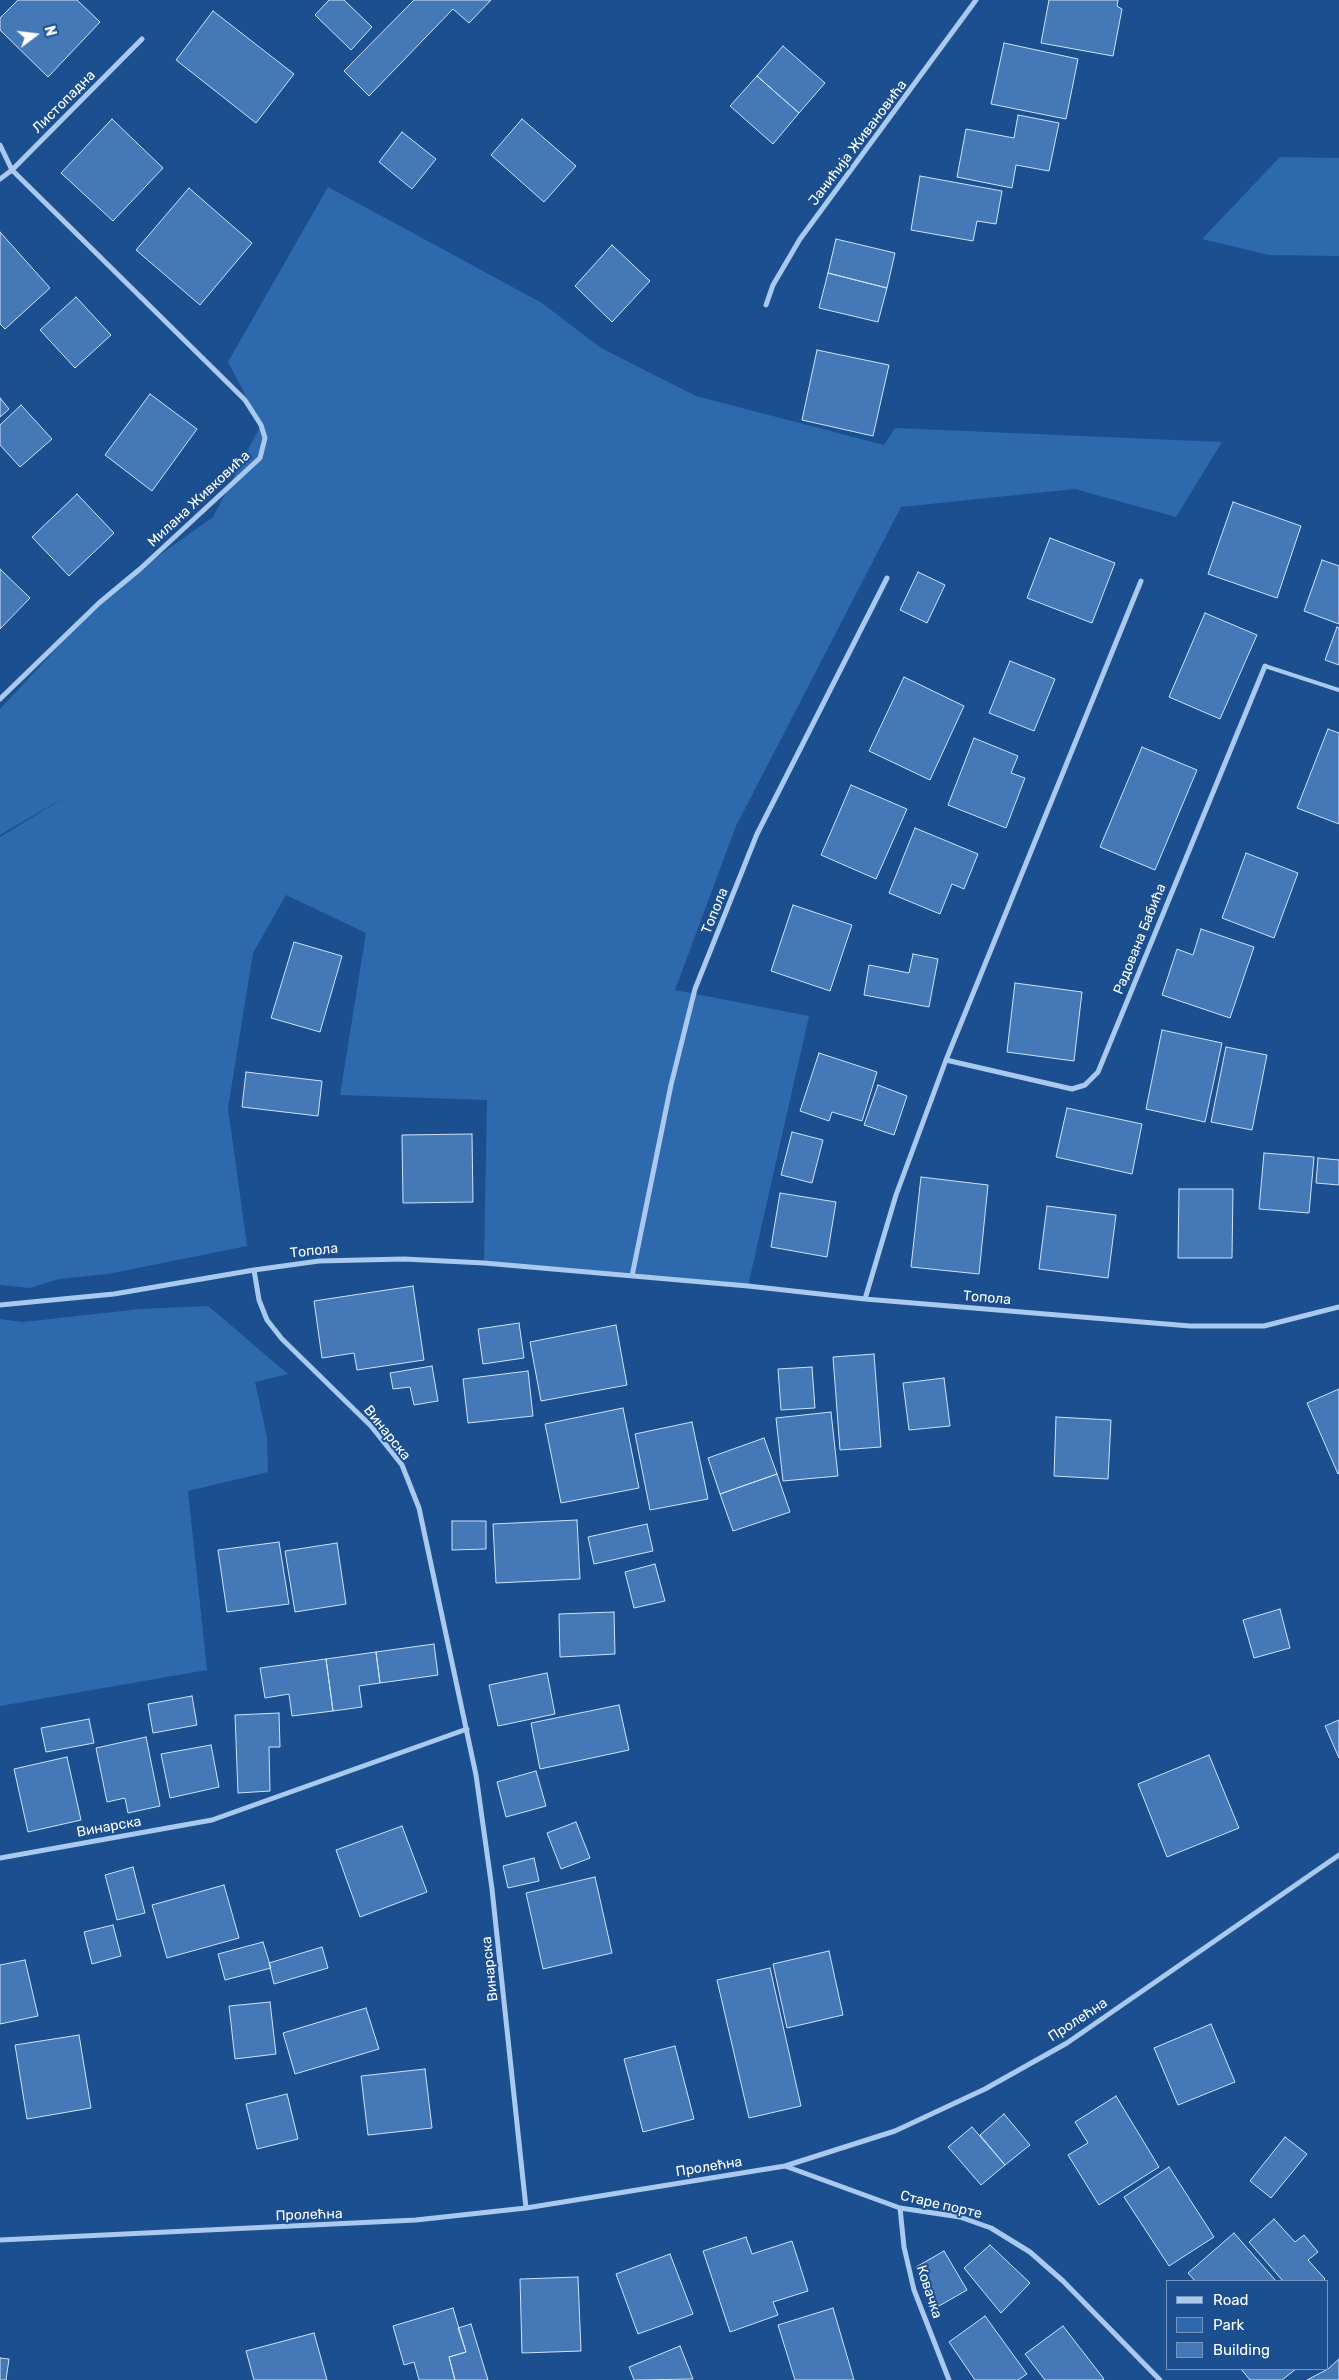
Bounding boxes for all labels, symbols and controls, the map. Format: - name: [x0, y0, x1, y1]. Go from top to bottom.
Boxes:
- north arrow: [10, 10, 60, 60]
- text: N: [40, 24, 59, 38]
- street label: Листопадна: [29, 67, 99, 137]
- street label: Јанићија Живановића: [805, 77, 911, 209]
- street label: Милана Живковића: [144, 447, 254, 551]
- street label: Радована Бабића: [1110, 881, 1170, 997]
- street label: Топола: [698, 886, 732, 936]
- street label: Топола: [289, 1240, 339, 1262]
- street label: Топола: [962, 1288, 1012, 1308]
- street label: Винарска: [360, 1402, 414, 1464]
- street label: Винарска: [75, 1813, 143, 1841]
- street label: Винарска: [478, 1936, 502, 2002]
- street label: Пролећна: [1045, 1995, 1111, 2045]
- street label: Пролећна: [675, 2153, 743, 2181]
- street label: Старе порте: [898, 2187, 984, 2223]
- street label: Пролећна: [275, 2205, 343, 2225]
- street label: Ковачка: [912, 2263, 946, 2321]
- legend: [1166, 2280, 1329, 2370]
- text: Road: [1213, 2291, 1249, 2309]
- text: Park: [1213, 2316, 1244, 2334]
- text: Building: [1213, 2341, 1270, 2359]

